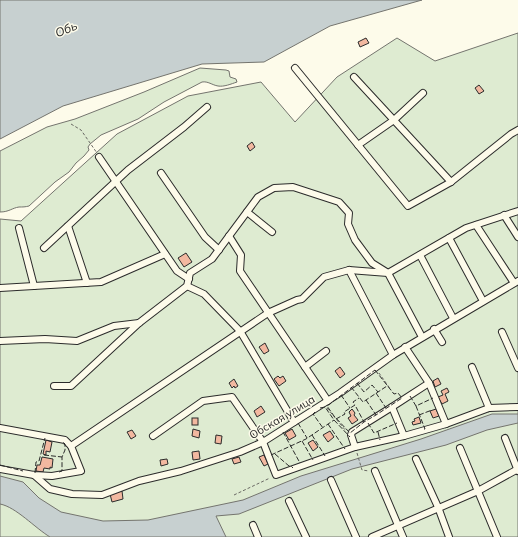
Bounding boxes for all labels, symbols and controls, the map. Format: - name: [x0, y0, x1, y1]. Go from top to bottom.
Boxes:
- water label: Обь: [53, 17, 80, 40]
- street label: Обская улица: [247, 392, 317, 442]

